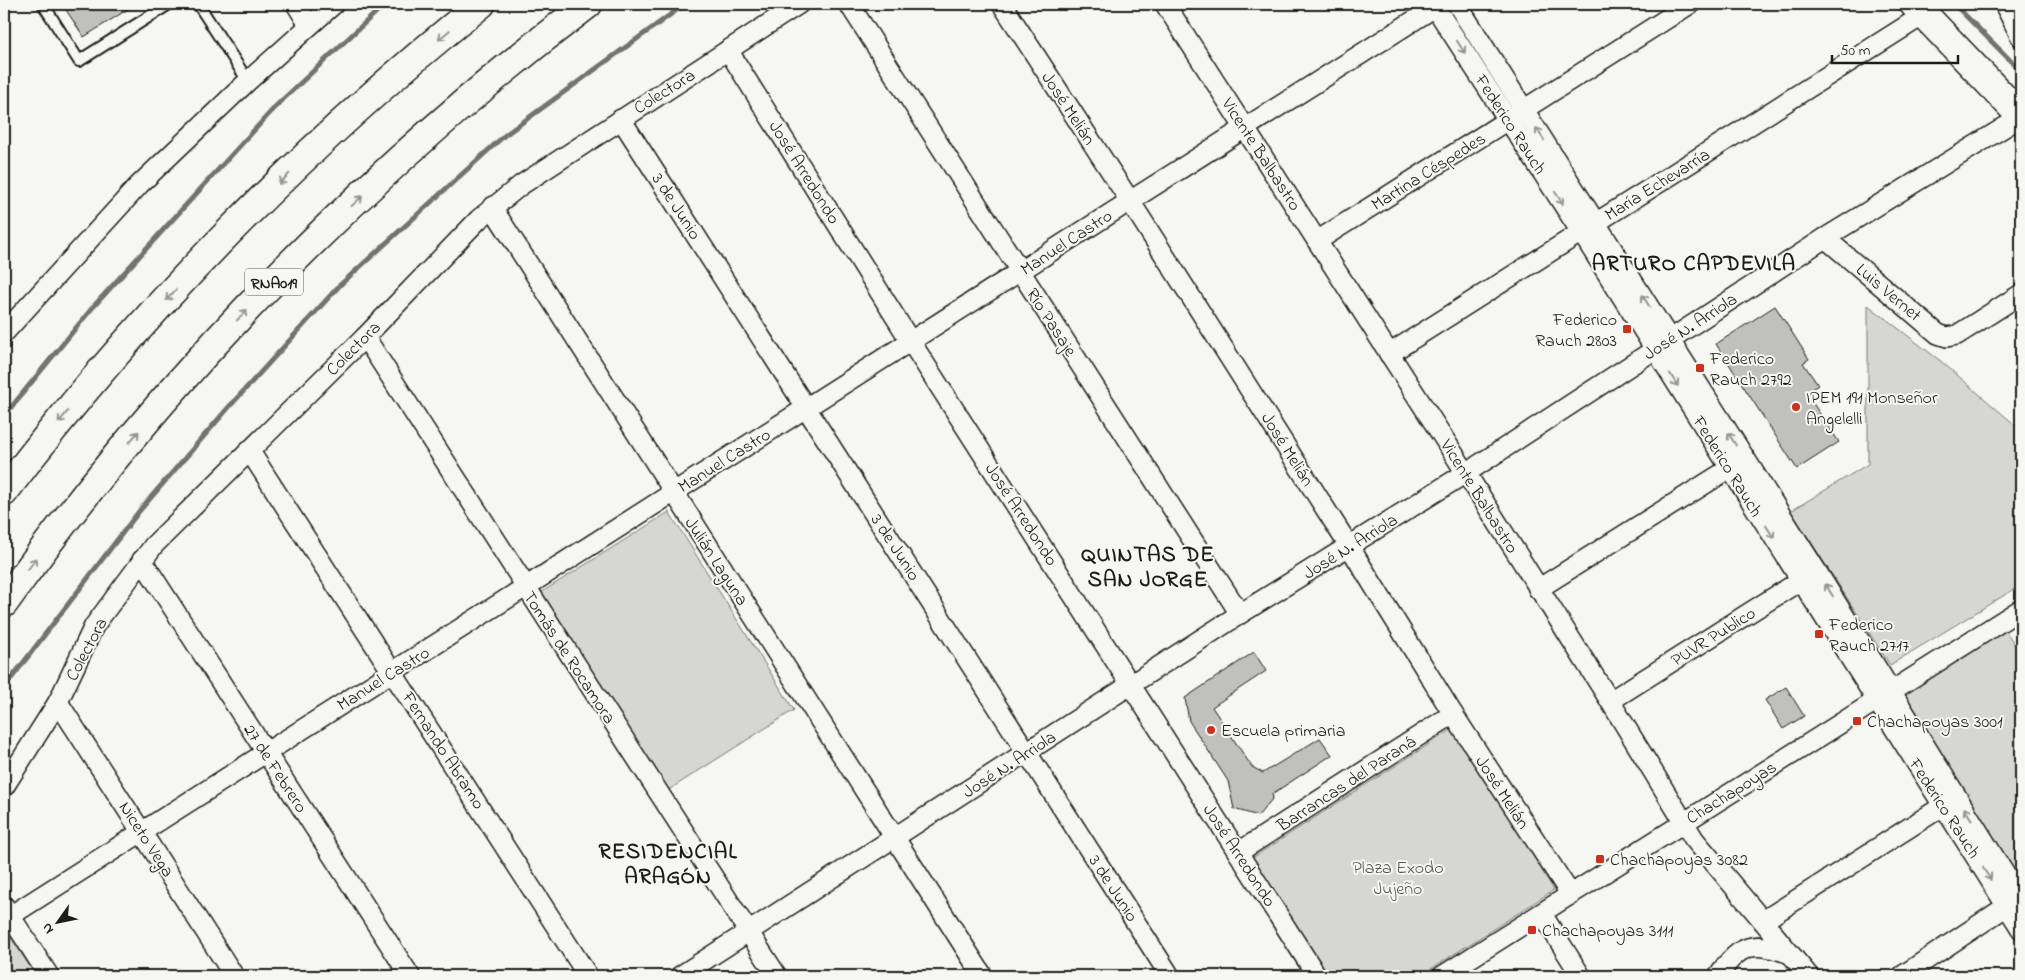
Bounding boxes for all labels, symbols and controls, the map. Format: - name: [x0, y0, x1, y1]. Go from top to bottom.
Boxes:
- one-way arrow: [437, 29, 450, 40]
- scale bar: [1832, 32, 1959, 64]
- one-way arrow: [1456, 40, 1466, 54]
- text: 50 m: [1840, 40, 1871, 62]
- street label: Colectora: [629, 64, 701, 122]
- street label: José Melián: [1034, 67, 1101, 151]
- street label: Federico Rauch: [1467, 69, 1552, 180]
- street label: Vicente Balbastro: [1213, 92, 1307, 217]
- street label: José Arredondo: [761, 116, 846, 230]
- street label: Martina Céspedes: [1367, 127, 1491, 218]
- one-way arrow: [1535, 128, 1545, 142]
- street label: María Echevarría: [1600, 143, 1716, 229]
- street label: 3 de Junio: [644, 169, 707, 246]
- one-way arrow: [278, 173, 290, 185]
- one-way arrow: [1554, 191, 1564, 205]
- one-way arrow: [350, 195, 363, 207]
- street label: Manuel Castro: [1016, 204, 1118, 283]
- district label: ARTURO CAPDEVILA: [1592, 249, 1796, 281]
- street label: Luis Vernet: [1849, 258, 1926, 329]
- road number: RNA019: [245, 268, 303, 296]
- street label: Río Pasaje: [1019, 284, 1083, 363]
- street label: José N. Arriola: [1639, 288, 1743, 368]
- one-way arrow: [165, 289, 177, 302]
- one-way arrow: [1640, 295, 1650, 309]
- place label: Federico Rauch 2803: [1535, 308, 1617, 355]
- one-way arrow: [236, 309, 248, 322]
- street label: Colectora: [321, 316, 388, 383]
- marker: Federico Rauch 2803: [1621, 323, 1633, 335]
- place label: Federico Rauch 2792: [1709, 347, 1792, 394]
- marker: Federico Rauch 2792: [1694, 362, 1706, 374]
- one-way arrow: [1668, 373, 1679, 387]
- place label: IPEM 191 Monseñor Angelelli: [1806, 386, 1938, 434]
- marker: IPEM 191 Monseñor Angelelli: [1790, 401, 1802, 413]
- street label: José Melián: [1253, 408, 1319, 492]
- one-way arrow: [58, 410, 69, 423]
- street label: Federico Rauch: [1684, 411, 1768, 523]
- street label: Manuel Castro: [674, 423, 777, 501]
- one-way arrow: [128, 430, 139, 443]
- one-way arrow: [1727, 432, 1737, 446]
- street label: Vicente Balbastro: [1432, 434, 1524, 559]
- street label: José Arredondo: [977, 459, 1063, 572]
- street label: José N. Arriola: [1299, 508, 1403, 587]
- street label: 3 de Junio: [863, 510, 926, 587]
- street label: Julián Laguna: [676, 513, 754, 612]
- one-way arrow: [1764, 525, 1775, 539]
- district label: QUINTAS DE SAN JORGE: [1081, 540, 1215, 597]
- one-way arrow: [27, 558, 38, 571]
- one-way arrow: [1823, 584, 1833, 598]
- street label: Tomás de Rocamora: [515, 586, 621, 730]
- street label: PUVR Publico: [1667, 601, 1762, 674]
- place label: Federico Rauch 2717: [1828, 613, 1910, 660]
- street label: Colectora: [60, 614, 115, 686]
- marker: Federico Rauch 2717: [1813, 628, 1825, 640]
- street label: Manuel Castro: [333, 641, 436, 719]
- street label: Fernando Abramo: [394, 686, 490, 815]
- place label: Chachapoyas 3001: [1867, 710, 2003, 736]
- marker: Chachapoyas 3001: [1851, 715, 1863, 727]
- place label: Escuela primaria: [1221, 719, 1345, 745]
- street label: 27 de Febrero: [236, 720, 313, 819]
- marker: Escuela primaria: [1205, 724, 1217, 736]
- street label: José N. Arriola: [958, 726, 1062, 806]
- street label: Barrancas del Paraná: [1272, 730, 1422, 840]
- street label: José Melián: [1468, 751, 1535, 835]
- street label: Federico Rauch: [1901, 753, 1986, 864]
- street label: Chachapoyas: [1682, 756, 1782, 832]
- street label: Niceto Vega: [110, 797, 180, 884]
- street label: José Arredondo: [1195, 800, 1281, 913]
- one-way arrow: [1963, 807, 1973, 821]
- district label: RESIDENCIAL ARAGÓN: [598, 837, 738, 894]
- place label: Chachapoyas 3082: [1610, 848, 1748, 874]
- street label: 3 de Junio: [1081, 851, 1144, 928]
- marker: Chachapoyas 3082: [1594, 853, 1606, 865]
- park label: Plaza Exodo Jujeño: [1352, 856, 1444, 903]
- one-way arrow: [1982, 866, 1992, 880]
- north arrow: [32, 898, 82, 948]
- text: N: [37, 919, 60, 938]
- place label: Chachapoyas 3111: [1542, 919, 1674, 945]
- marker: Chachapoyas 3111: [1526, 924, 1538, 936]

